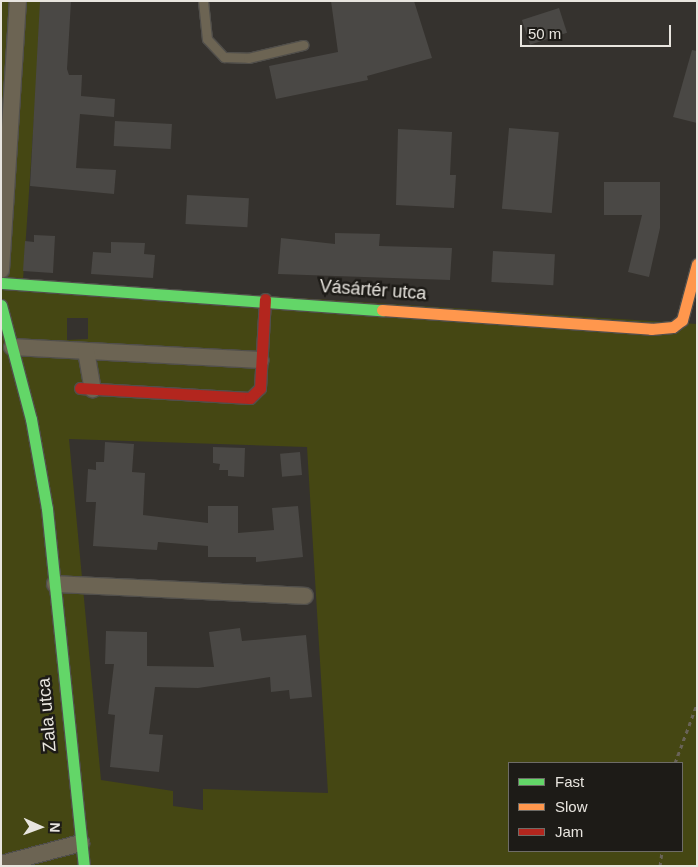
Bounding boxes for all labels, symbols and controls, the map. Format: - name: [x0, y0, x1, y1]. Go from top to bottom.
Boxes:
- scale bar: [523, 15, 674, 47]
- text: 50 m: [528, 25, 561, 42]
- street label: Vásártér utca: [319, 275, 427, 305]
- street label: Zala utca: [33, 677, 61, 753]
- legend: [508, 762, 683, 852]
- text: Fast: [555, 773, 584, 790]
- text: Slow: [555, 798, 588, 815]
- north arrow: [15, 802, 65, 852]
- text: N: [47, 822, 63, 833]
- text: Jam: [555, 823, 583, 840]

